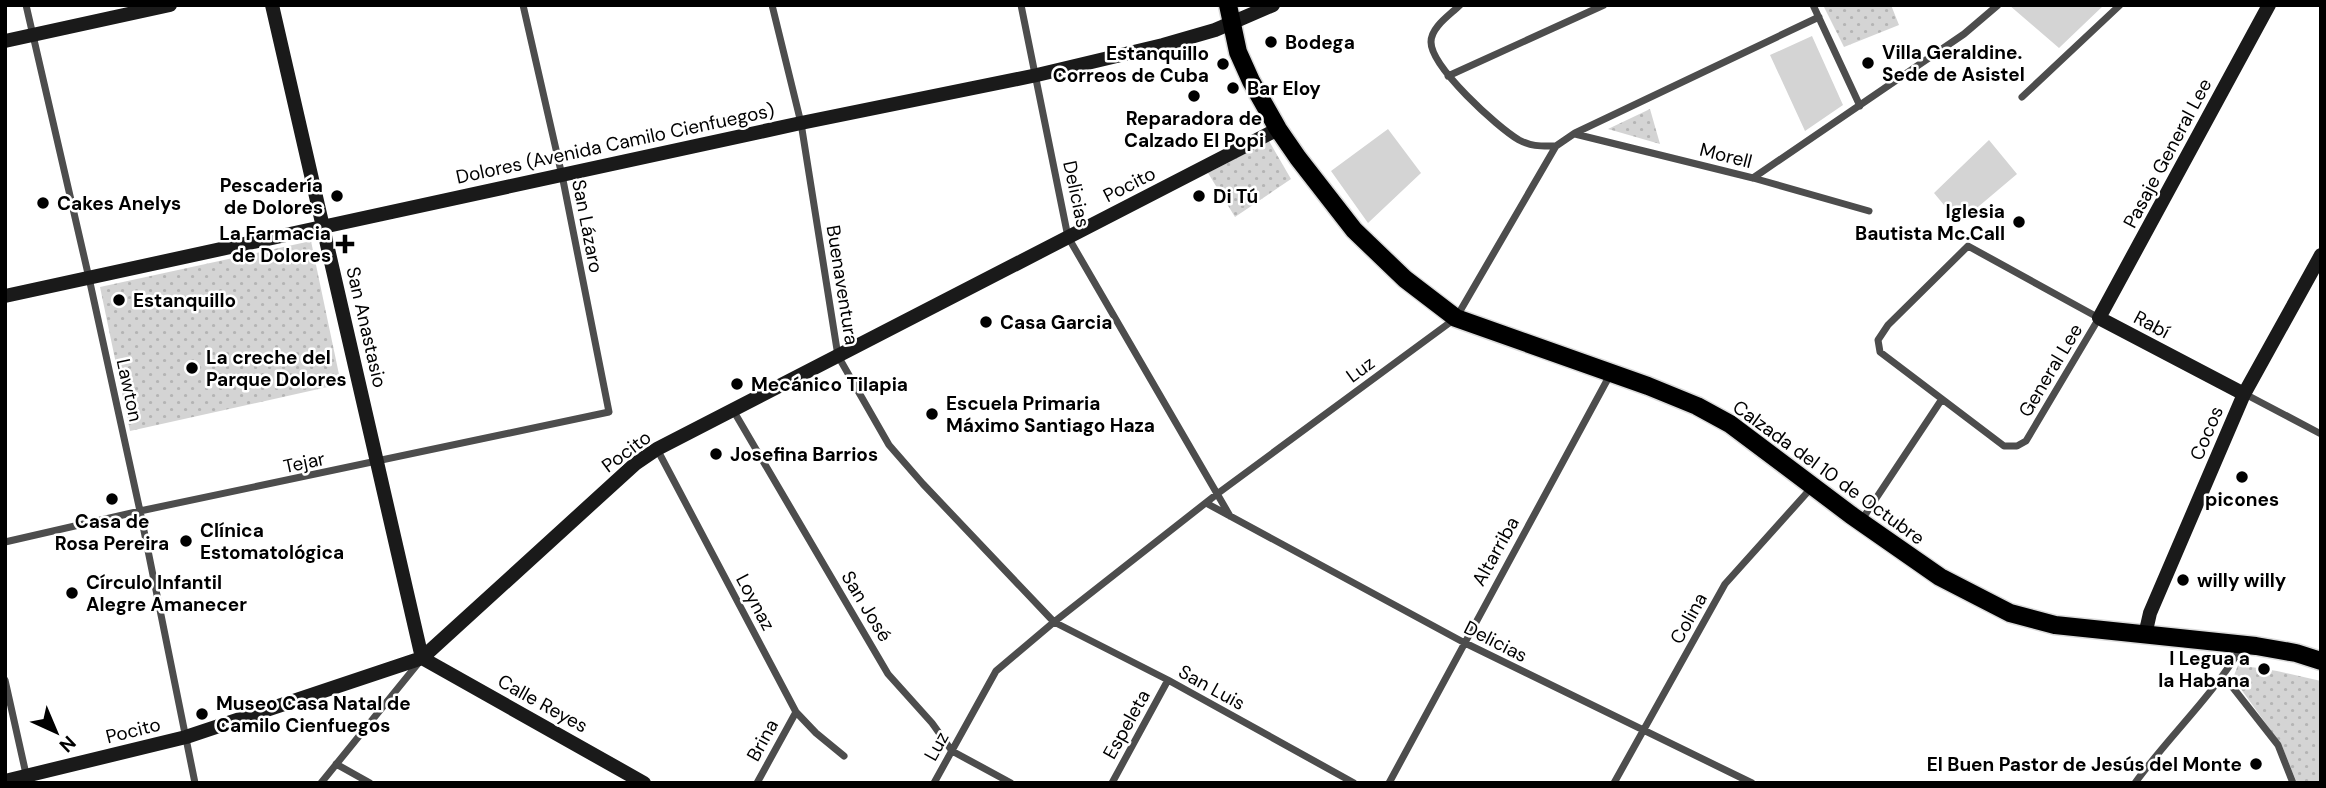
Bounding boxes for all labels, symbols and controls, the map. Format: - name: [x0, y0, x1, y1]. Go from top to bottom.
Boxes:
- place label: Bodega: [1285, 30, 1355, 55]
- marker: Bodega: [1263, 34, 1279, 50]
- place label: Villa Geraldine. Sede de Asistel: [1882, 40, 2025, 87]
- place label: Estanquillo Correos de Cuba: [1053, 41, 1209, 88]
- marker: Villa Geraldine. Sede de Asistel: [1860, 55, 1876, 71]
- marker: Estanquillo Correos de Cuba: [1215, 56, 1231, 72]
- street label: Pasaje General Lee: [2117, 74, 2217, 232]
- place label: Bar Eloy: [1247, 76, 1321, 101]
- marker: Bar Eloy: [1225, 80, 1241, 96]
- marker: Reparadora de Calzado El Popi: [1186, 88, 1202, 104]
- street label: Dolores (Avenida Camilo Cienfuegos): [453, 97, 777, 190]
- place label: Reparadora de Calzado El Popi: [1124, 106, 1264, 153]
- street label: Morell: [1697, 137, 1755, 174]
- street label: Delicias: [1057, 158, 1096, 230]
- street label: Pocito: [1099, 161, 1160, 208]
- place label: Pescadería de Dolores: [220, 173, 323, 220]
- street label: San Lázaro: [566, 177, 609, 275]
- place label: Di Tú: [1213, 184, 1258, 209]
- marker: Pescadería de Dolores: [329, 188, 345, 204]
- marker: Di Tú: [1191, 188, 1207, 204]
- place label: Cakes Anelys: [57, 191, 181, 216]
- marker: Cakes Anelys: [35, 195, 51, 211]
- place label: Iglesia Bautista Mc.Call: [1855, 199, 2005, 246]
- marker: Iglesia Bautista Mc.Call: [2011, 214, 2027, 230]
- place label: La Farmacia de Dolores: [219, 221, 331, 268]
- street label: Buenaventura: [821, 223, 864, 347]
- marker: La Farmacia de Dolores: [337, 236, 353, 252]
- street label: San Anastasio: [340, 264, 393, 390]
- place label: Estanquillo: [133, 288, 236, 313]
- marker: Estanquillo: [111, 292, 127, 308]
- street label: Rabí: [2129, 305, 2175, 345]
- place label: Casa Garcia: [1000, 310, 1112, 335]
- marker: Casa Garcia: [978, 314, 994, 330]
- street label: General Lee: [2013, 319, 2088, 422]
- place label: La creche del Parque Dolores: [206, 345, 347, 392]
- street label: Luz: [1341, 351, 1380, 388]
- street label: Lawton: [111, 356, 148, 424]
- marker: La creche del Parque Dolores: [184, 360, 200, 376]
- place label: Mecánico Tilapia: [751, 372, 908, 397]
- marker: Mecánico Tilapia: [729, 376, 745, 392]
- place label: Escuela Primaria Máximo Santiago Haza: [946, 391, 1155, 438]
- street label: Calzada del 10 de Octubre: [1728, 394, 1930, 550]
- street label: Cocos: [2184, 402, 2229, 464]
- marker: Escuela Primaria Máximo Santiago Haza: [924, 406, 940, 422]
- street label: Pocito: [597, 425, 656, 478]
- place label: Josefina Barrios: [730, 442, 878, 467]
- street label: Tejar: [281, 446, 327, 479]
- marker: Josefina Barrios: [708, 446, 724, 462]
- marker: picones: [2234, 469, 2250, 485]
- place label: picones: [2205, 487, 2279, 512]
- marker: Casa de Rosa Pereira: [104, 491, 120, 507]
- place label: Casa de Rosa Pereira: [55, 509, 169, 556]
- street label: Altarriba: [1466, 512, 1525, 590]
- place label: Clínica Estomatológica: [200, 518, 344, 565]
- marker: Clínica Estomatológica: [178, 533, 194, 549]
- street label: San José: [836, 566, 897, 646]
- place label: willy willy: [2197, 568, 2287, 593]
- place label: Círculo Infantil Alegre Amanecer: [86, 570, 247, 617]
- street label: Loynaz: [730, 570, 781, 635]
- marker: willy willy: [2175, 572, 2191, 588]
- marker: Círculo Infantil Alegre Amanecer: [64, 585, 80, 601]
- street label: Colina: [1664, 588, 1713, 648]
- street label: Delicias: [1460, 615, 1532, 668]
- place label: I Legua a la Habana: [2158, 646, 2250, 693]
- street label: San Luis: [1174, 659, 1249, 716]
- marker: I Legua a la Habana: [2256, 661, 2272, 677]
- street label: Calle Reyes: [493, 668, 592, 738]
- street label: Espeleta: [1097, 685, 1156, 763]
- place label: Museo Casa Natal de Camilo Cienfuegos: [216, 691, 411, 738]
- north arrow: [21, 697, 91, 767]
- marker: Museo Casa Natal de Camilo Cienfuegos: [194, 706, 210, 722]
- street label: Pocito: [103, 712, 163, 749]
- street label: Brina: [741, 715, 784, 766]
- street label: Luz: [918, 727, 955, 765]
- text: N: [54, 730, 81, 758]
- place label: El Buen Pastor de Jesús del Monte: [1927, 752, 2242, 777]
- marker: El Buen Pastor de Jesús del Monte: [2248, 756, 2264, 772]

